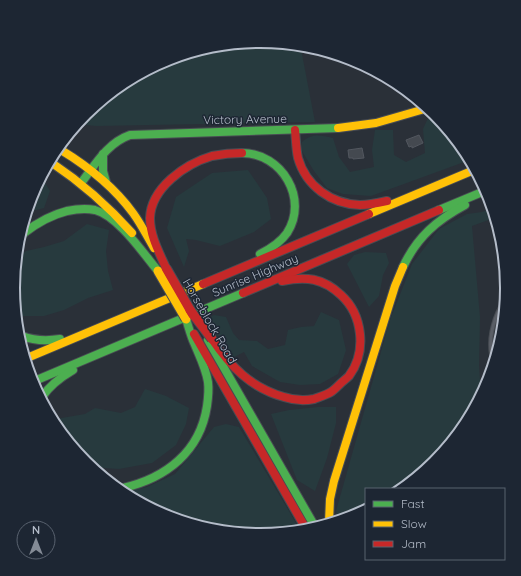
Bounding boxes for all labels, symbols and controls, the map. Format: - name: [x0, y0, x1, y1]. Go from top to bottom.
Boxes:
- street label: Victory Avenue: [203, 111, 287, 127]
- street label: Sunrise Highway: [210, 250, 300, 300]
- street label: Horseblock Road: [180, 276, 240, 366]
- legend: [365, 488, 505, 560]
- text: Fast: [401, 496, 425, 511]
- text: Slow: [401, 516, 427, 531]
- north arrow: [16, 520, 56, 560]
- text: N: [32, 523, 40, 537]
- text: Jam: [401, 536, 426, 551]

